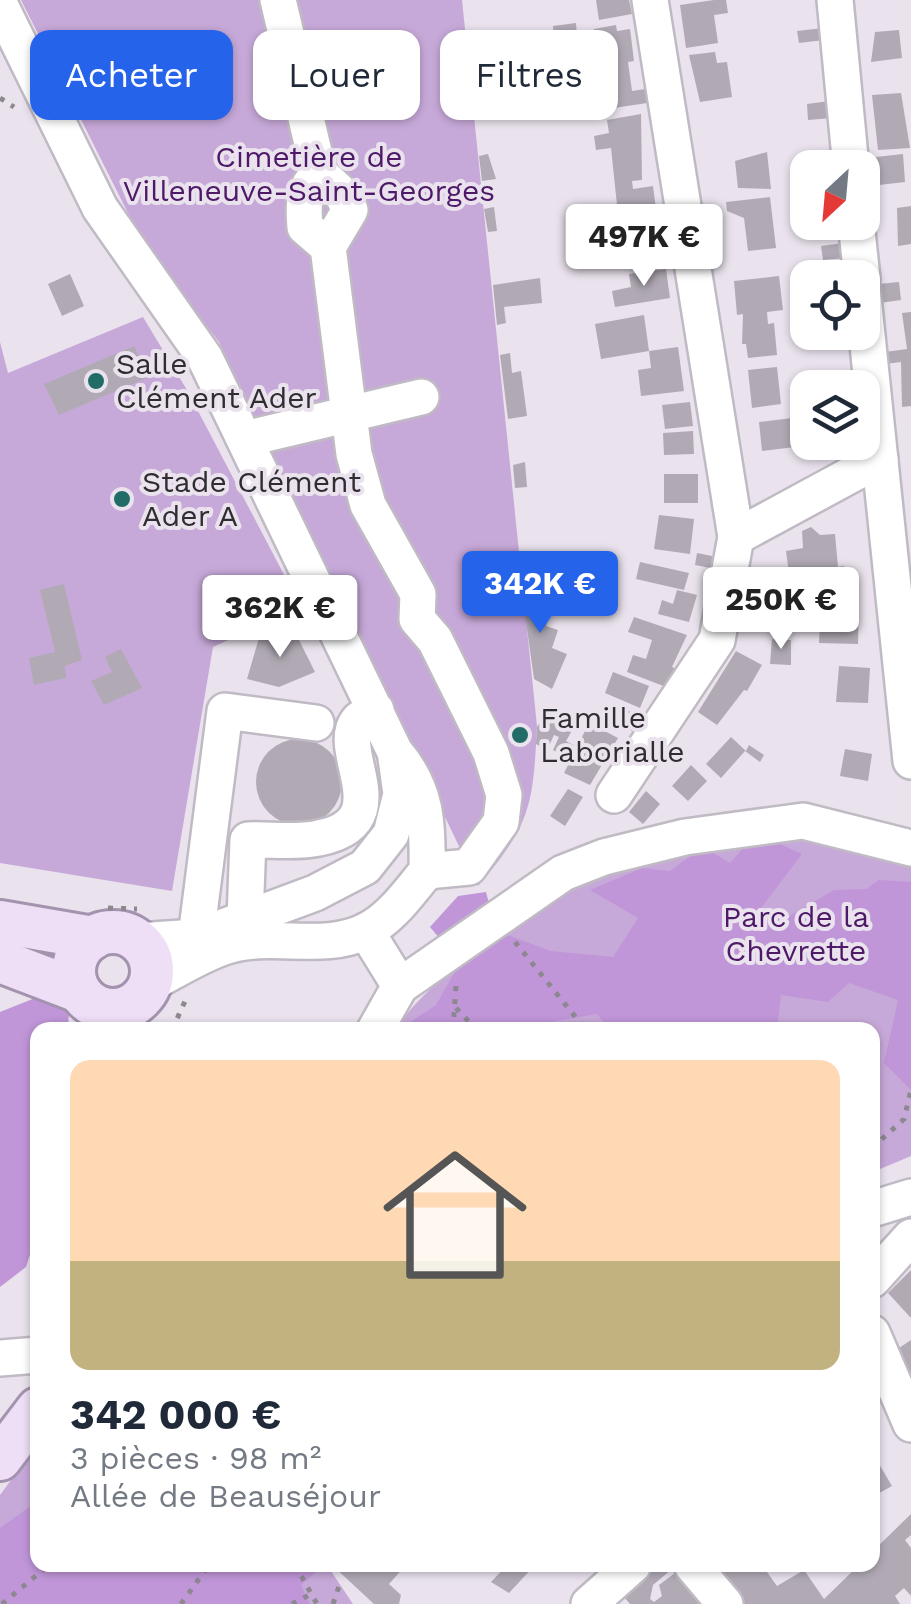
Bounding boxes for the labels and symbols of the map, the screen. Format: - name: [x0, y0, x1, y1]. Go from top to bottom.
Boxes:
- park label: Cimetière de Villeneuve-Saint-Georges: [123, 139, 495, 208]
- north arrow: [790, 150, 880, 240]
- pin: 497K €: [563, 204, 725, 289]
- place label: Salle Clément Ader: [116, 346, 317, 415]
- marker: Salle Clément Ader: [85, 370, 107, 392]
- place label: Stade Clément Ader A: [142, 464, 361, 533]
- marker: Stade Clément Ader A: [111, 488, 133, 510]
- pin: 342K €: [459, 551, 621, 636]
- pin: 250K €: [700, 567, 862, 652]
- pin: 362K €: [199, 575, 361, 660]
- place label: Famille Laborialle: [540, 700, 685, 769]
- marker: Famille Laborialle: [509, 724, 531, 746]
- park label: Parc de la Chevrette: [723, 899, 869, 968]

